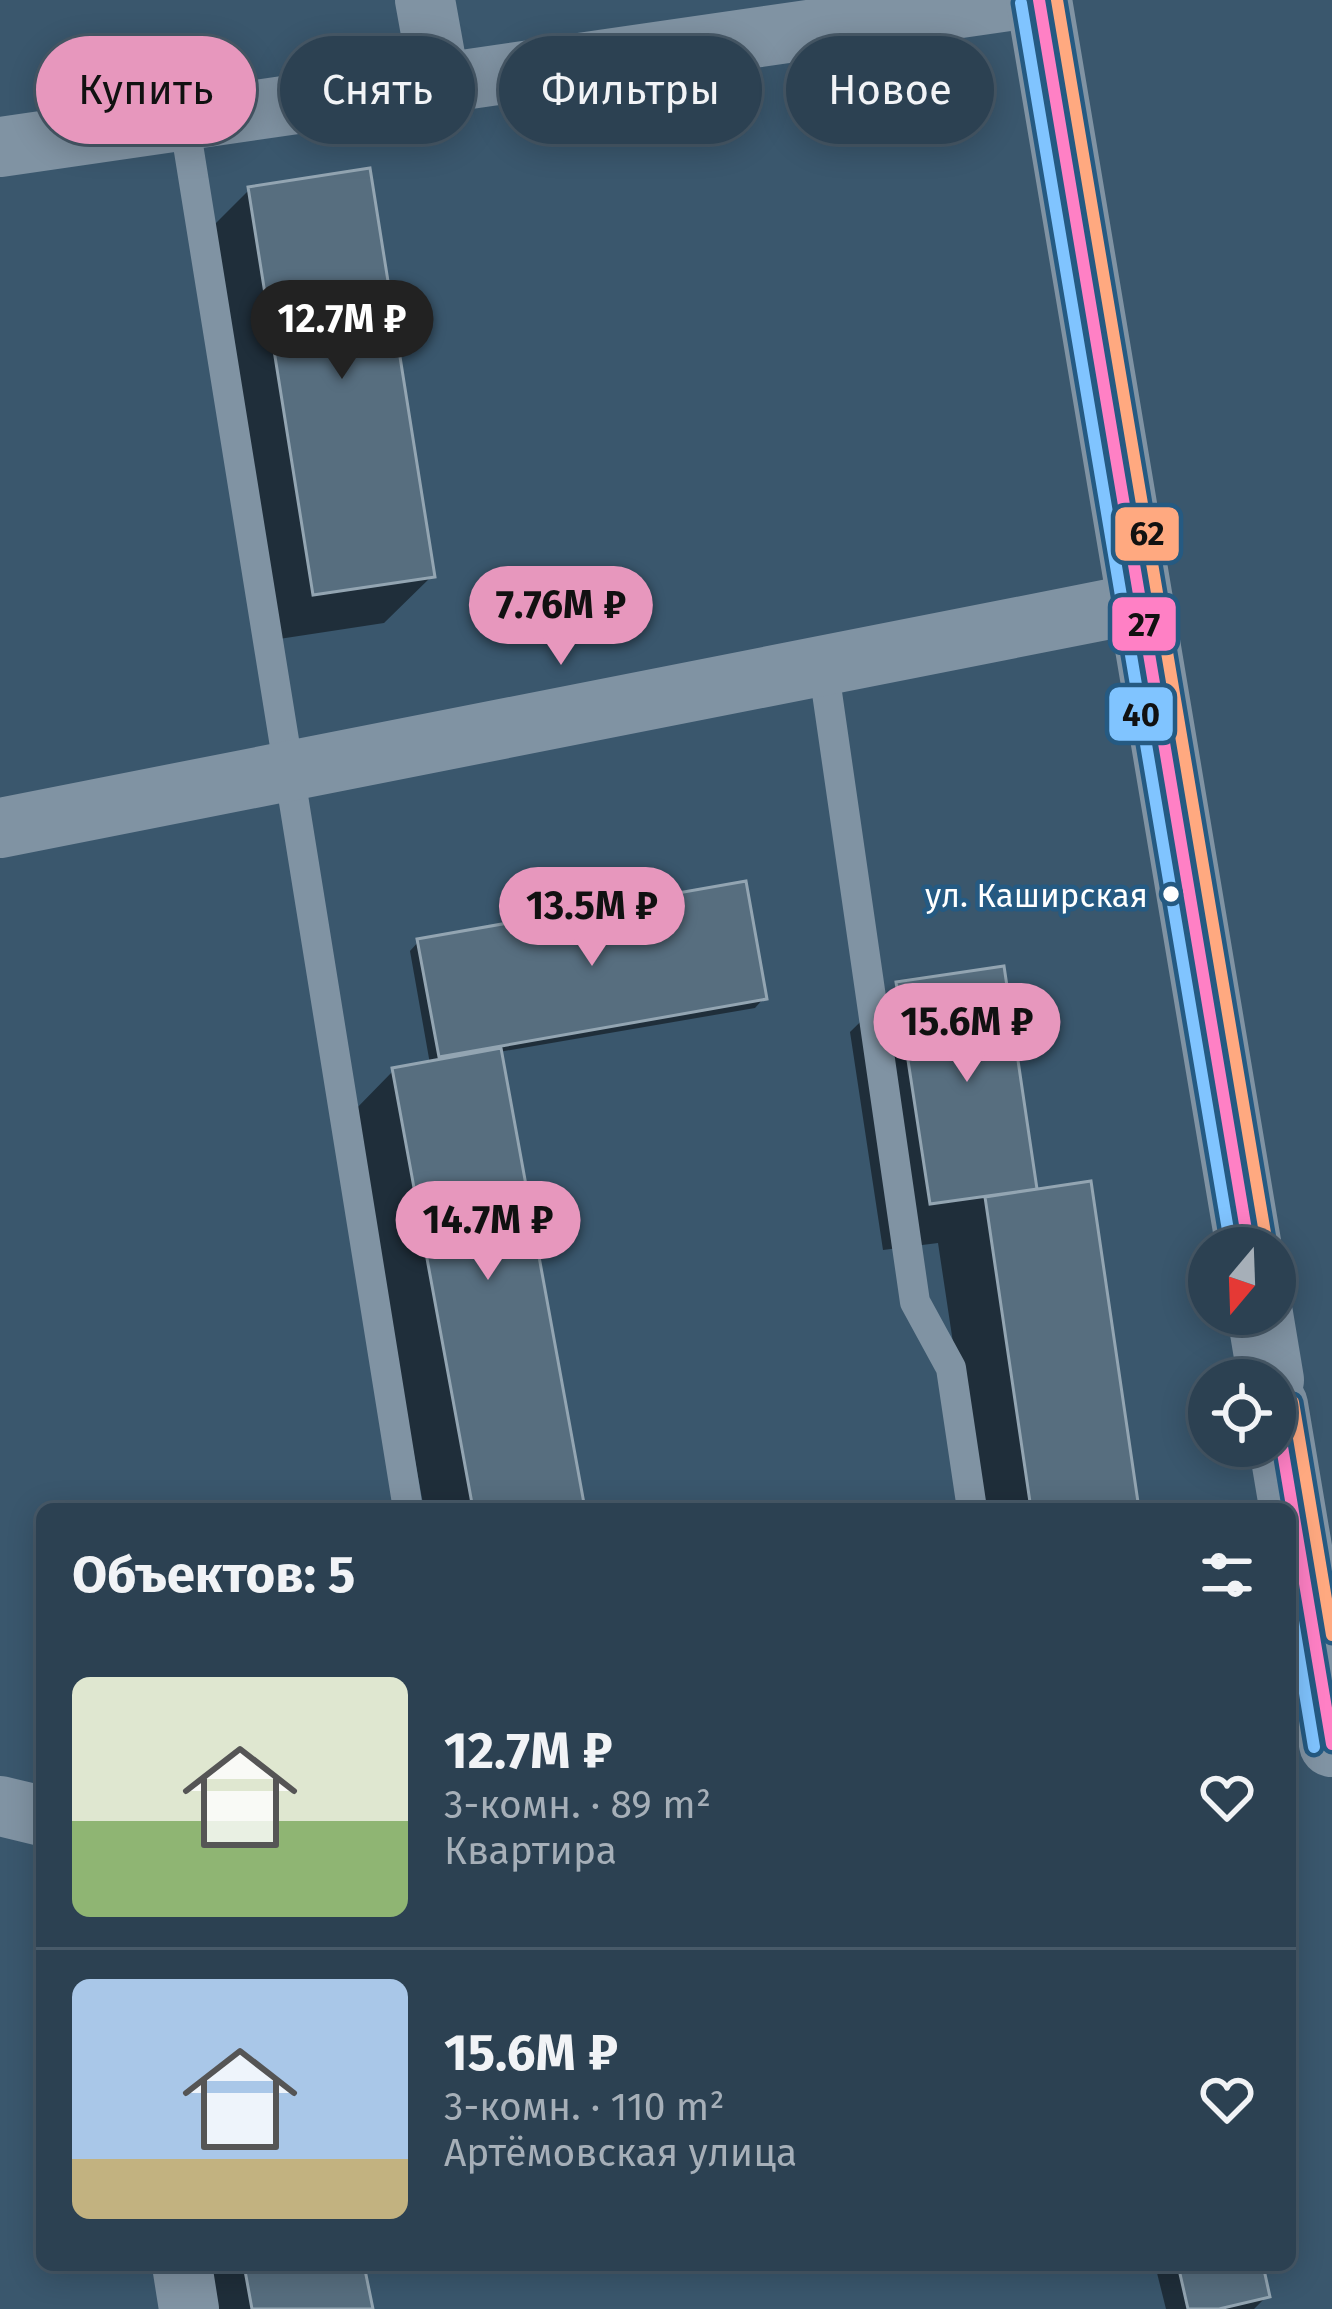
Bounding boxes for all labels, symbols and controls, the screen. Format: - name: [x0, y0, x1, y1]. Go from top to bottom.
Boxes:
- chip: Купить: [36, 36, 256, 144]
- chip: Снять: [280, 36, 475, 144]
- chip: Фильтры: [499, 36, 762, 144]
- chip: Новое: [786, 36, 994, 144]
- pin: 12.7M ₽: [231, 280, 453, 382]
- text: 12.7M ₽: [278, 296, 406, 342]
- line badge: 62: [1113, 505, 1181, 563]
- text: 62: [1129, 514, 1165, 554]
- pin: 7.76M ₽: [450, 566, 672, 668]
- text: 7.76M ₽: [496, 582, 626, 628]
- line badge: 27: [1110, 595, 1178, 653]
- text: 27: [1128, 605, 1160, 645]
- line badge: 40: [1107, 685, 1175, 743]
- text: 40: [1122, 695, 1160, 735]
- pin: 13.5M ₽: [481, 867, 703, 969]
- place label: ул. Каширская: [925, 876, 1148, 916]
- text: 13.5M ₽: [526, 883, 658, 929]
- marker: ул. Каширская: [1160, 883, 1182, 905]
- pin: 15.6M ₽: [856, 983, 1078, 1085]
- text: 15.6M ₽: [900, 999, 1034, 1045]
- pin: 14.7M ₽: [377, 1181, 599, 1283]
- text: 14.7M ₽: [423, 1197, 553, 1243]
- north arrow: [1188, 1227, 1296, 1335]
- map controls: [1188, 1227, 1296, 1467]
- button: locate: [1188, 1359, 1296, 1467]
- icon: filters: [1194, 1542, 1260, 1608]
- text: Объектов: 5: [72, 1544, 355, 1606]
- text: 12.7M ₽: [444, 1720, 613, 1782]
- icon: home: [168, 1725, 312, 1869]
- icon: heart: [1194, 1764, 1260, 1830]
- text: 3-комн. · 89 m²: [444, 1782, 711, 1828]
- text: Квартира: [444, 1828, 617, 1874]
- text: 15.6M ₽: [444, 2022, 618, 2084]
- icon: home: [168, 2027, 312, 2171]
- icon: heart: [1194, 2066, 1260, 2132]
- text: 3-комн. · 110 m²: [444, 2084, 725, 2130]
- text: Артёмовская улица: [444, 2130, 797, 2176]

